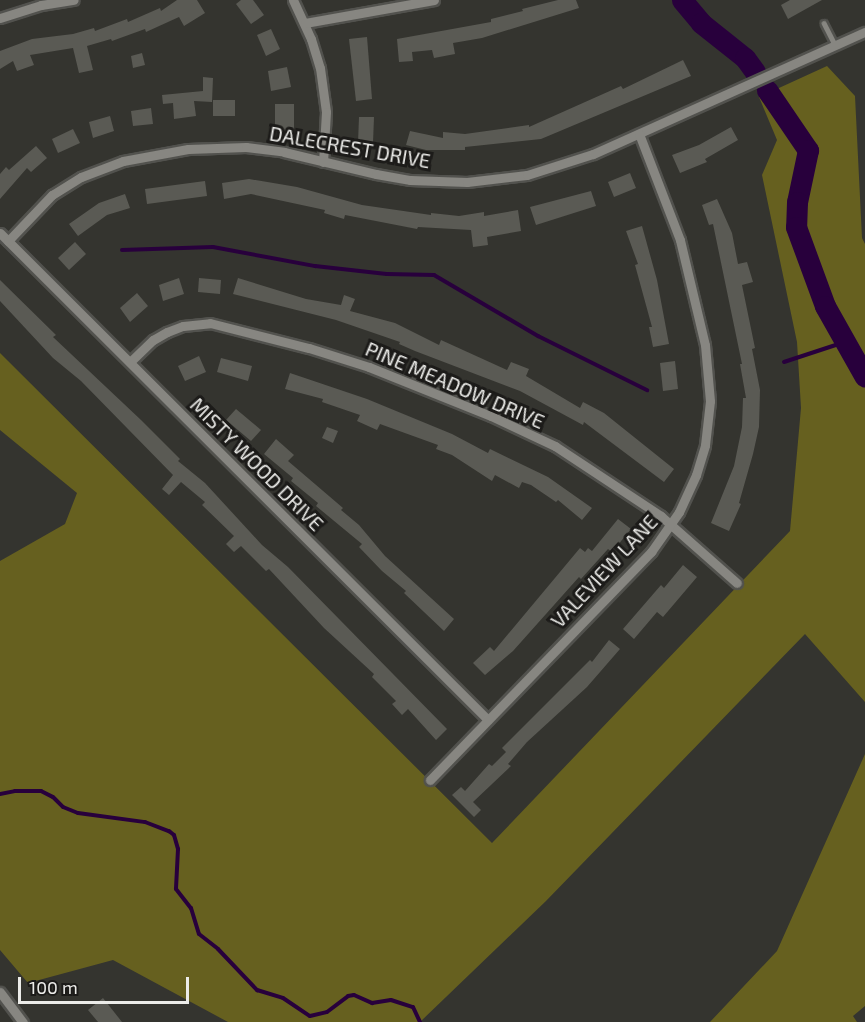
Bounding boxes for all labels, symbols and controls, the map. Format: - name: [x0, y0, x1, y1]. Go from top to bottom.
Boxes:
- street label: DALECREST DRIVE: [267, 121, 433, 173]
- street label: PINE MEADOW DRIVE: [362, 336, 548, 434]
- street label: MISTY WOOD DRIVE: [185, 392, 329, 536]
- street label: VALEVIEW LANE: [546, 510, 662, 632]
- scale bar: [21, 965, 192, 1003]
- text: 100 m: [29, 976, 78, 998]

